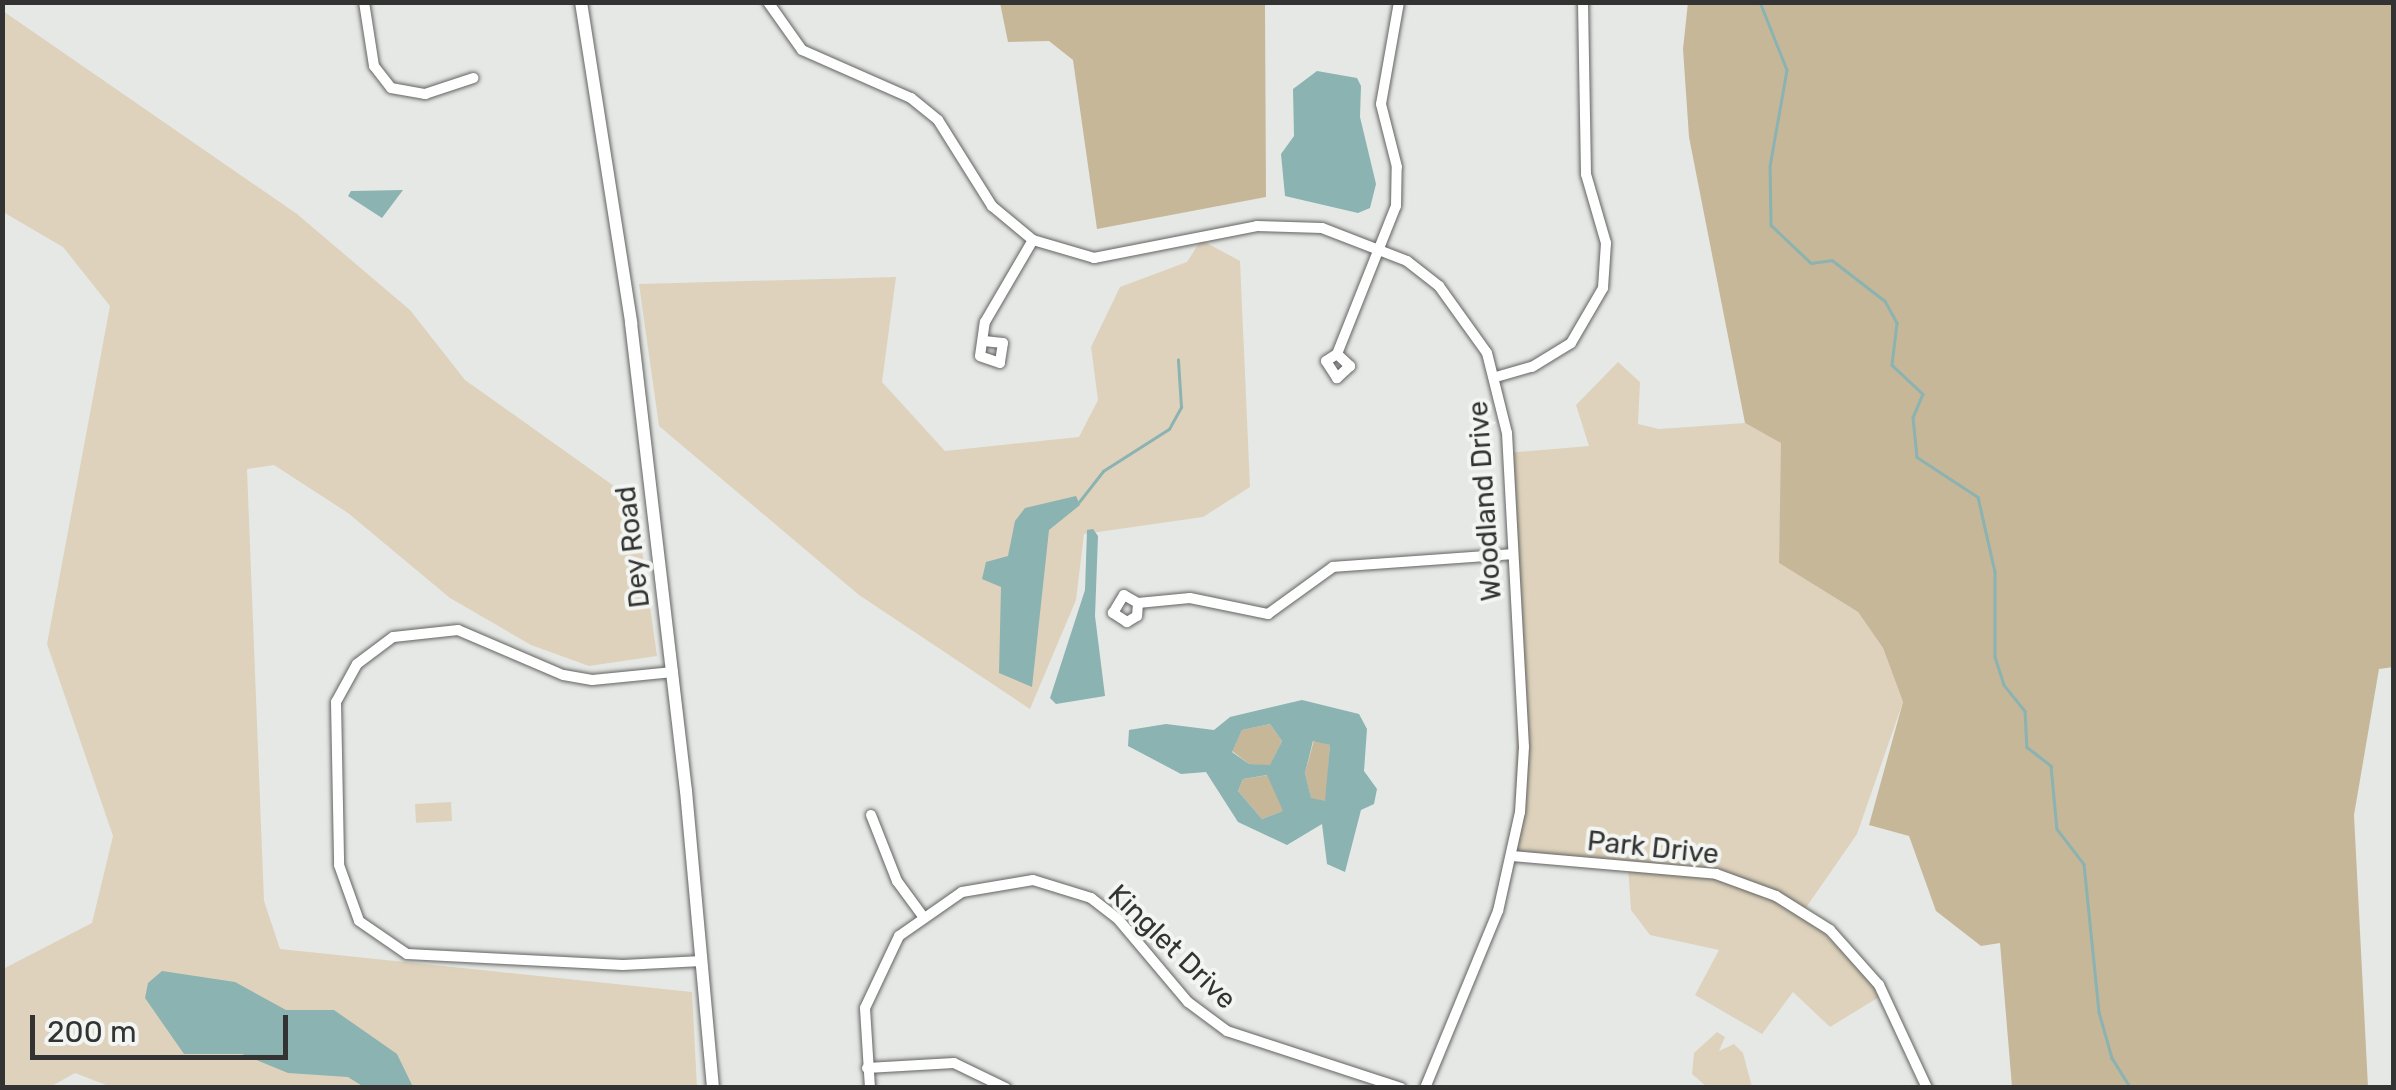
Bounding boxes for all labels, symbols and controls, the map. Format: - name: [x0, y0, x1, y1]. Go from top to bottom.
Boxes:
- street label: Woodland Drive: [1461, 400, 1509, 602]
- street label: Dey Road: [609, 484, 657, 610]
- street label: Park Drive: [1585, 824, 1721, 872]
- street label: Kinglet Drive: [1101, 878, 1243, 1016]
- scale bar: [35, 995, 292, 1057]
- text: 200 m: [47, 1014, 137, 1050]

